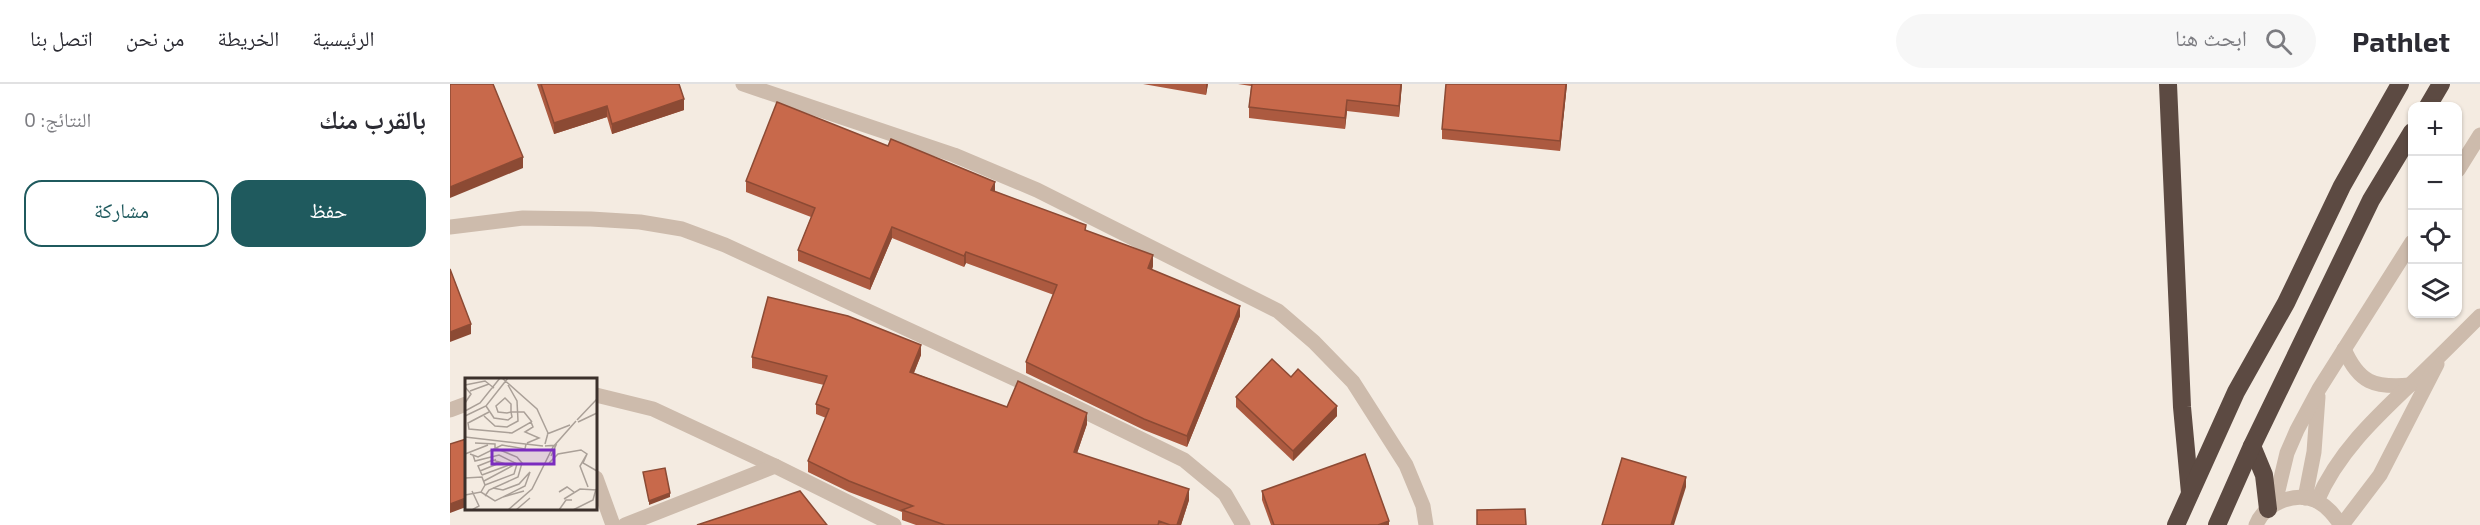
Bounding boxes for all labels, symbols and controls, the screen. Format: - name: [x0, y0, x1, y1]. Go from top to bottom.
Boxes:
- search box: [1896, 14, 2316, 68]
- text: ابحث هنا: [2175, 24, 2247, 50]
- text: Pathlet: [2352, 24, 2450, 58]
- text: اتصل بنا: [30, 25, 93, 50]
- text: من نحن: [126, 25, 184, 50]
- text: الخريطة: [217, 25, 279, 50]
- text: الرئيسية: [312, 25, 375, 50]
- icon: search: [2262, 25, 2295, 58]
- map controls: [2408, 102, 2462, 318]
- button: +: [2408, 102, 2462, 156]
- text: بالقرب منك: [319, 103, 426, 134]
- text: النتائج: 0: [24, 107, 91, 131]
- button: −: [2408, 156, 2462, 210]
- button: مشاركة: [24, 180, 219, 247]
- button: حفظ: [231, 180, 426, 247]
- button: locate: [2408, 210, 2462, 264]
- button: layers: [2408, 264, 2462, 318]
- inset map: [465, 378, 597, 510]

